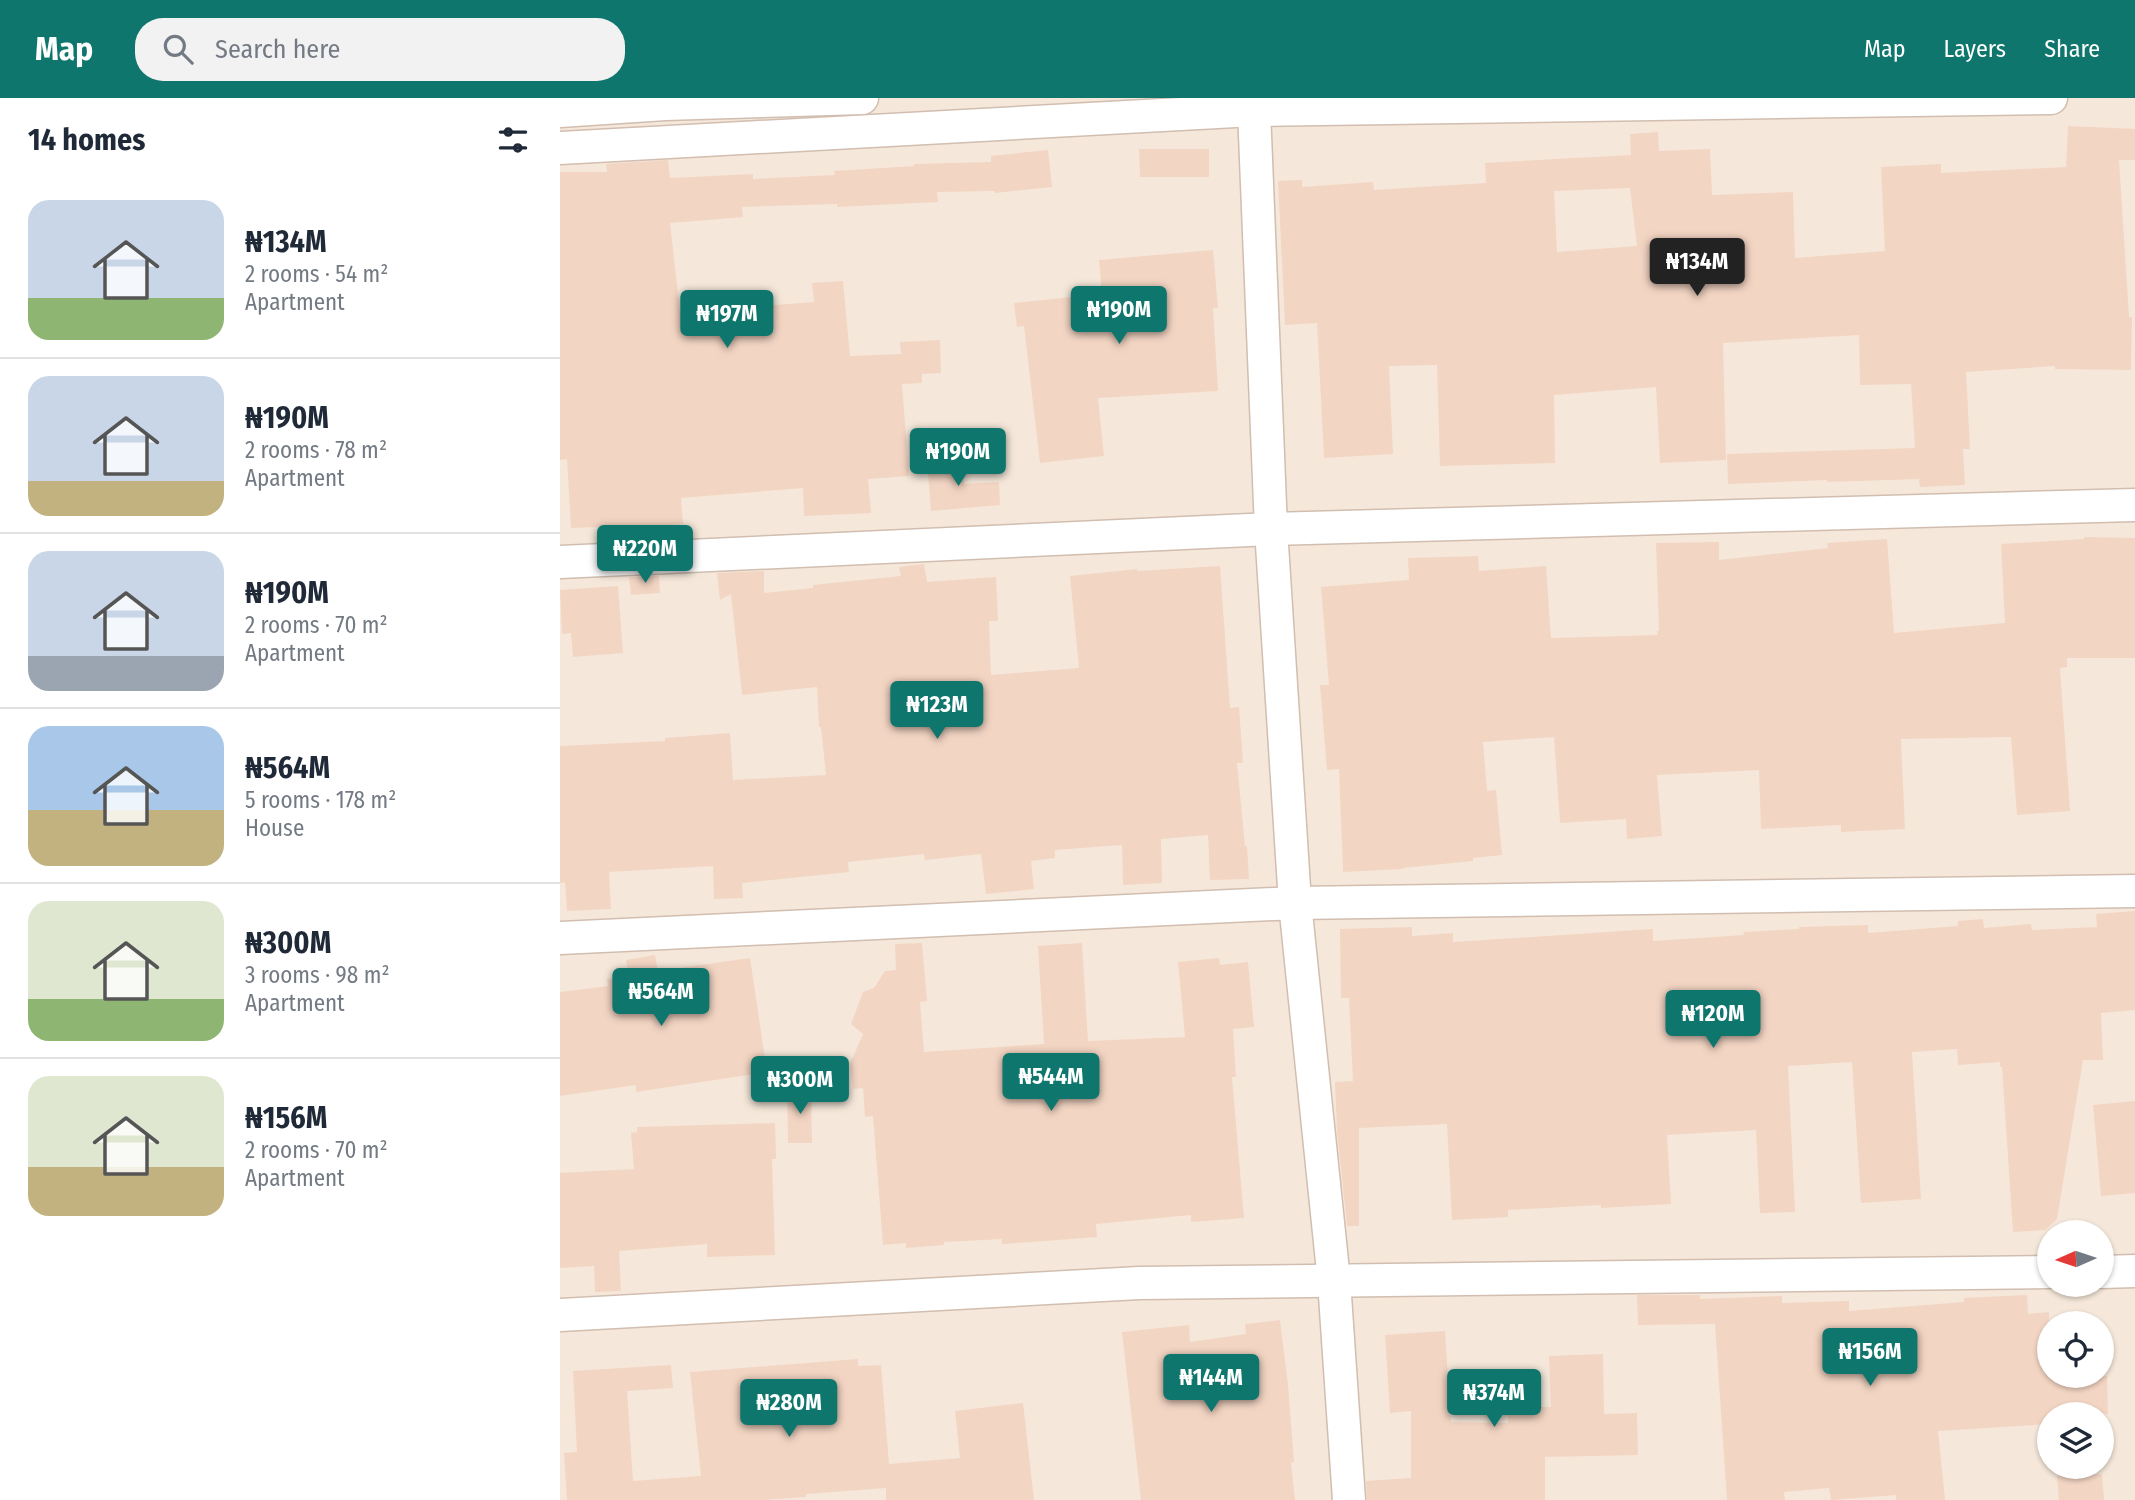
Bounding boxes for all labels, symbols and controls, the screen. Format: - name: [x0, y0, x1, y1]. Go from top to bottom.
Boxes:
- search box: [135, 18, 625, 81]
- text: Map: [35, 29, 93, 69]
- icon: search: [159, 30, 197, 68]
- text: Search here: [215, 34, 340, 65]
- text: Map: [1864, 35, 1906, 63]
- text: Layers: [1944, 35, 2006, 63]
- text: Share: [2044, 35, 2100, 63]
- icon: filters: [494, 121, 532, 159]
- text: 14 homes: [28, 122, 145, 158]
- text: ₦134M: [245, 224, 327, 260]
- icon: home: [84, 228, 168, 312]
- pin: ₦134M: [1648, 238, 1746, 298]
- text: ₦134M: [1666, 247, 1728, 275]
- text: 2 rooms · 54 m²: [245, 260, 388, 288]
- pin: ₦190M: [1070, 286, 1168, 346]
- text: Apartment: [245, 288, 345, 316]
- pin: ₦197M: [678, 290, 776, 350]
- text: ₦190M: [1087, 295, 1151, 323]
- text: ₦197M: [696, 299, 758, 327]
- text: ₦190M: [245, 400, 329, 436]
- icon: home: [84, 404, 168, 488]
- pin: ₦190M: [909, 428, 1007, 488]
- text: 2 rooms · 78 m²: [245, 436, 387, 464]
- text: ₦190M: [926, 437, 990, 465]
- text: Apartment: [245, 464, 345, 492]
- pin: ₦220M: [596, 526, 694, 585]
- text: ₦220M: [613, 534, 677, 562]
- text: ₦190M: [245, 575, 329, 611]
- icon: home: [84, 579, 168, 663]
- text: 2 rooms · 70 m²: [245, 611, 388, 639]
- text: Apartment: [245, 639, 345, 667]
- pin: ₦123M: [888, 682, 986, 741]
- text: ₦123M: [906, 690, 968, 718]
- text: ₦564M: [245, 750, 330, 786]
- icon: home: [84, 754, 168, 838]
- text: 5 rooms · 178 m²: [245, 786, 396, 814]
- text: House: [245, 814, 304, 842]
- text: ₦300M: [245, 925, 331, 961]
- icon: home: [84, 929, 168, 1013]
- text: 3 rooms · 98 m²: [245, 961, 390, 989]
- pin: ₦564M: [612, 968, 710, 1028]
- text: ₦564M: [628, 977, 694, 1005]
- text: Apartment: [245, 989, 345, 1017]
- pin: ₦120M: [1664, 990, 1762, 1050]
- text: ₦120M: [1681, 999, 1745, 1027]
- pin: ₦544M: [1002, 1054, 1100, 1113]
- pin: ₦300M: [751, 1056, 849, 1116]
- text: ₦544M: [1018, 1062, 1084, 1090]
- text: ₦300M: [767, 1065, 833, 1093]
- text: ₦156M: [245, 1100, 327, 1136]
- icon: home: [84, 1104, 168, 1188]
- text: 2 rooms · 70 m²: [245, 1136, 388, 1164]
- text: Apartment: [245, 1164, 345, 1192]
- north arrow: [2037, 1220, 2114, 1297]
- map controls: [2037, 1220, 2114, 1479]
- button: locate: [2037, 1311, 2114, 1388]
- pin: ₦156M: [1821, 1328, 1919, 1388]
- text: ₦156M: [1838, 1337, 1902, 1365]
- pin: ₦144M: [1162, 1354, 1260, 1414]
- text: ₦144M: [1179, 1363, 1243, 1391]
- pin: ₦374M: [1445, 1370, 1543, 1429]
- text: ₦374M: [1463, 1378, 1525, 1406]
- pin: ₦280M: [740, 1380, 838, 1439]
- text: ₦280M: [756, 1388, 822, 1416]
- button: layers: [2037, 1402, 2114, 1479]

